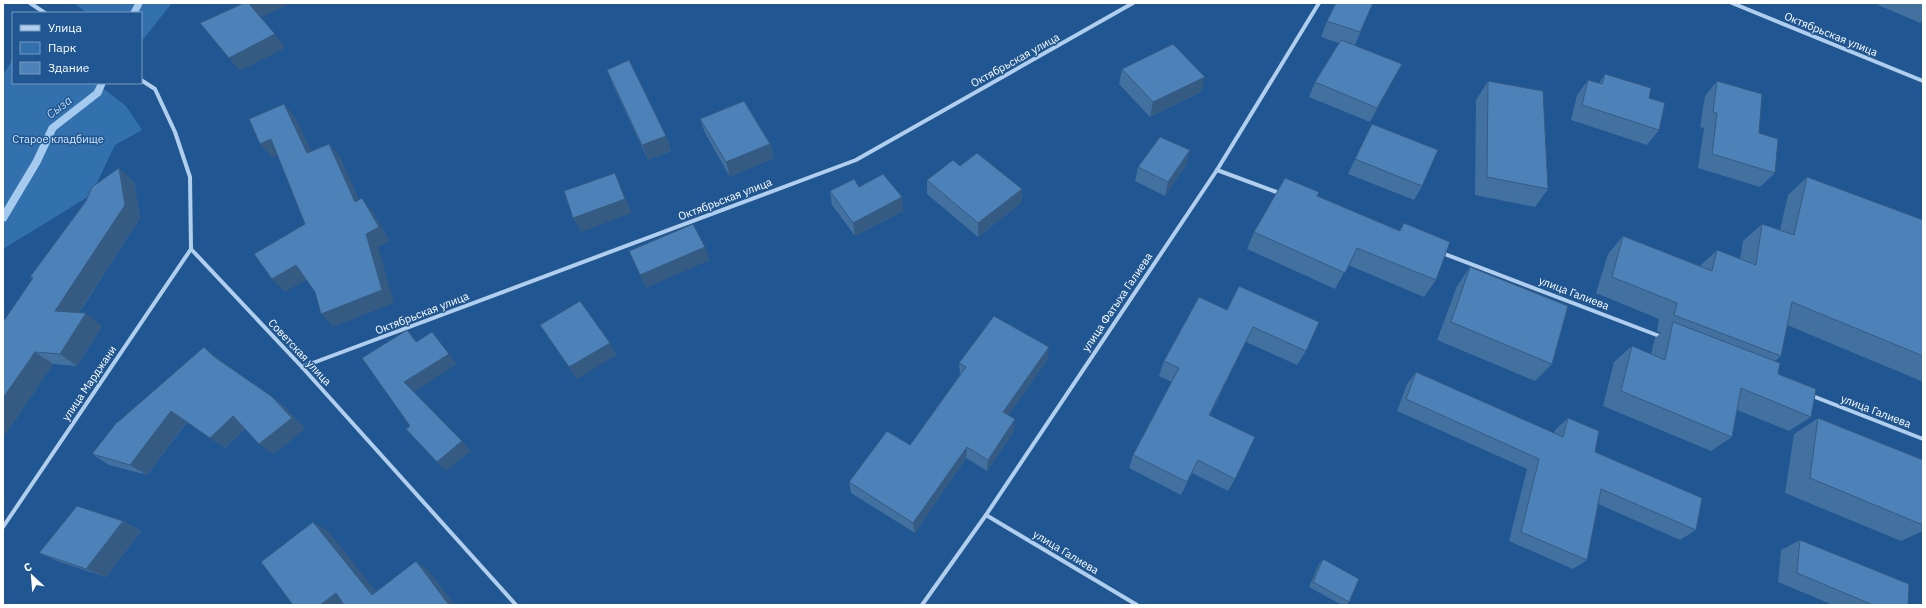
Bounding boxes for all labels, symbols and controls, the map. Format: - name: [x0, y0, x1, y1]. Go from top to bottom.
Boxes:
- street label: Октябрьская улица: [1782, 9, 1880, 59]
- legend: [12, 12, 142, 84]
- text: Улица: [48, 20, 82, 35]
- street label: Октябрьская улица: [968, 30, 1062, 90]
- text: Парк: [48, 40, 77, 55]
- text: Здание: [48, 60, 90, 75]
- water label: Сыза: [43, 92, 75, 122]
- park label: Старое кладбище: [12, 132, 104, 146]
- street label: Октябрьская улица: [676, 175, 774, 223]
- street label: улица Фатыха Галиева: [1079, 250, 1155, 354]
- street label: улица Галиева: [1537, 273, 1611, 313]
- street label: Октябрьская улица: [373, 289, 471, 337]
- street label: Советская улица: [265, 316, 335, 388]
- street label: улица Марджани: [59, 343, 119, 423]
- street label: улица Галиева: [1839, 391, 1913, 431]
- street label: улица Галиева: [1031, 527, 1102, 577]
- north arrow: [12, 556, 52, 596]
- text: С: [21, 559, 34, 575]

